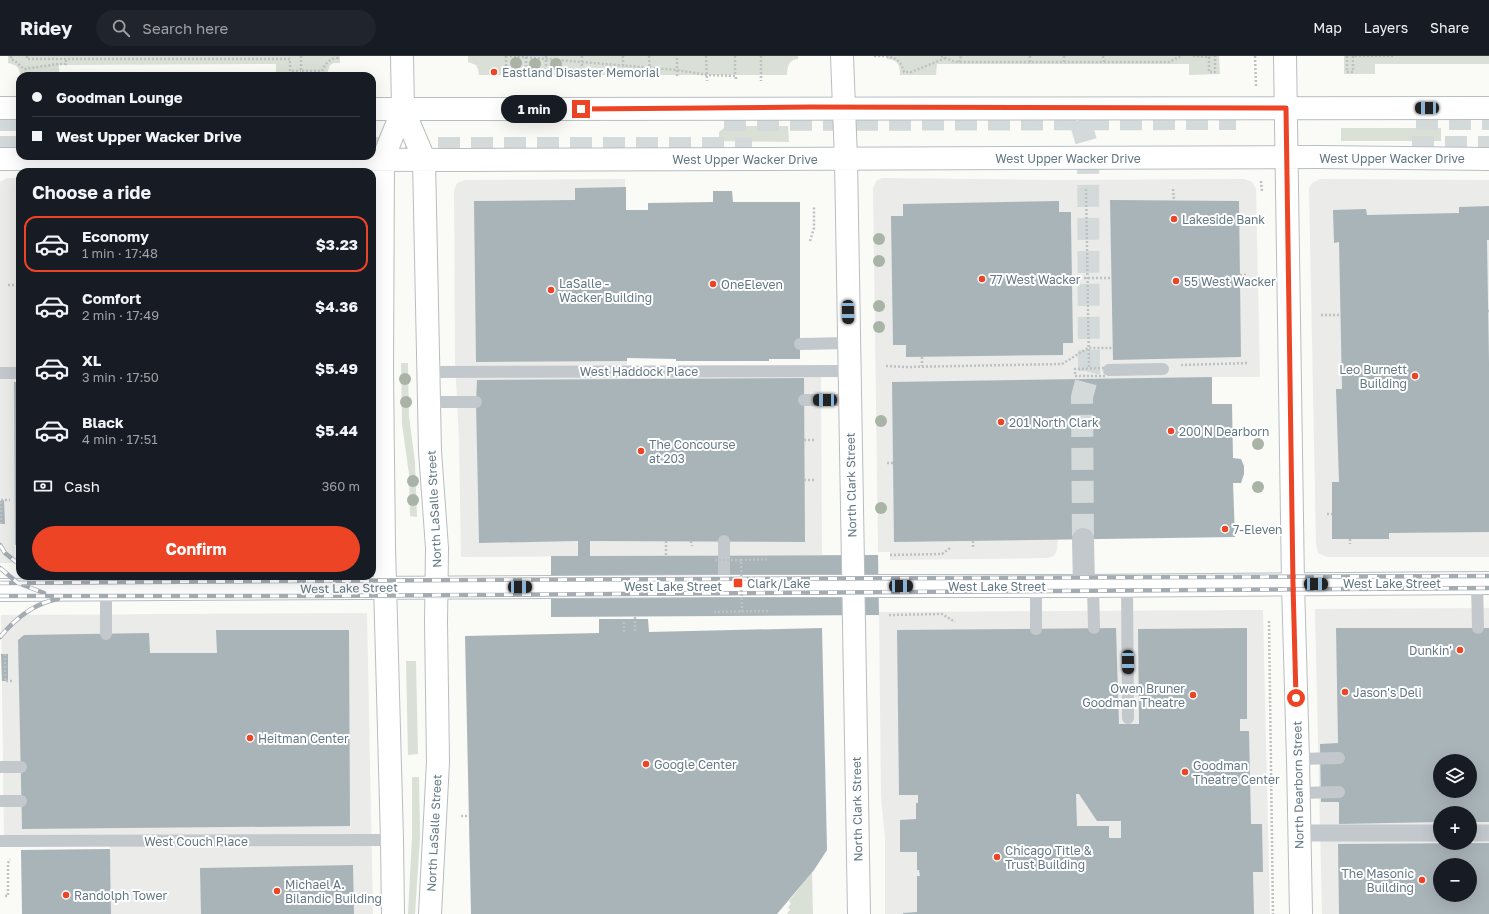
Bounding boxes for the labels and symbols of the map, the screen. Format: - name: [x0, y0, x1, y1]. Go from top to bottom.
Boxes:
- place label: Eastland Disaster Memorial: [502, 65, 660, 80]
- marker: Eastland Disaster Memorial: [489, 67, 499, 77]
- callout: 1 min: [501, 95, 567, 123]
- route end: [572, 100, 590, 118]
- car: [1415, 102, 1439, 114]
- street label: West Upper Wacker Drive: [995, 151, 1141, 166]
- street label: West Upper Wacker Drive: [1319, 151, 1465, 166]
- street label: West Upper Wacker Drive: [672, 152, 818, 167]
- place label: Lakeside Bank: [1182, 212, 1265, 227]
- marker: Lakeside Bank: [1169, 214, 1179, 224]
- place label: 77 West Wacker: [990, 272, 1081, 287]
- marker: 77 West Wacker: [977, 274, 987, 284]
- place label: 55 West Wacker: [1184, 274, 1276, 289]
- place label: LaSalle - Wacker Building: [559, 276, 652, 305]
- marker: 55 West Wacker: [1171, 276, 1181, 286]
- place label: OneEleven: [721, 277, 783, 292]
- marker: OneEleven: [708, 279, 718, 289]
- marker: LaSalle - Wacker Building: [546, 285, 556, 295]
- car: [842, 300, 854, 324]
- place label: Leo Burnett Building: [1339, 362, 1407, 391]
- street label: West Haddock Place: [580, 364, 698, 379]
- marker: Leo Burnett Building: [1410, 371, 1420, 381]
- car: [813, 394, 837, 406]
- place label: 201 North Clark: [1009, 415, 1099, 430]
- marker: 201 North Clark: [996, 417, 1006, 427]
- place label: 200 N Dearborn: [1179, 424, 1269, 439]
- marker: 200 N Dearborn: [1166, 426, 1176, 436]
- street label: North Clark Street: [843, 432, 859, 538]
- place label: The Concourse at 203: [649, 437, 736, 466]
- marker: The Concourse at 203: [636, 446, 646, 456]
- street label: North LaSalle Street: [423, 450, 445, 568]
- place label: 7-Eleven: [1233, 522, 1283, 537]
- marker: 7-Eleven: [1220, 524, 1230, 534]
- place label: Clark/Lake: [747, 576, 810, 591]
- street label: West Lake Street: [1343, 576, 1441, 591]
- marker: Clark/Lake: [732, 577, 744, 589]
- car: [1304, 578, 1328, 590]
- street label: West Lake Street: [624, 579, 722, 594]
- street label: West Lake Street: [948, 579, 1046, 594]
- street label: West Lake Street: [300, 580, 398, 596]
- car: [889, 580, 913, 592]
- car: [508, 581, 532, 593]
- place label: Dunkin': [1409, 643, 1452, 658]
- marker: Dunkin': [1455, 645, 1465, 655]
- car: [1122, 650, 1134, 674]
- place label: Owen Bruner Goodman Theatre: [1082, 681, 1185, 710]
- place label: Jason's Deli: [1353, 685, 1422, 700]
- marker: Jason's Deli: [1340, 687, 1350, 697]
- route start: [1287, 689, 1305, 707]
- marker: Owen Bruner Goodman Theatre: [1188, 690, 1198, 700]
- street label: North Dearborn Street: [1289, 720, 1307, 849]
- place label: Heitman Center: [258, 731, 349, 746]
- marker: Heitman Center: [245, 733, 255, 743]
- street label: North Clark Street: [849, 756, 865, 862]
- place label: Google Center: [654, 757, 737, 772]
- place label: Goodman Theatre Center: [1193, 758, 1280, 787]
- marker: Google Center: [641, 759, 651, 769]
- marker: Goodman Theatre Center: [1180, 767, 1190, 777]
- street label: North LaSalle Street: [423, 774, 445, 892]
- street label: West Couch Place: [144, 834, 248, 849]
- place label: Chicago Title & Trust Building: [1005, 843, 1092, 872]
- marker: Chicago Title & Trust Building: [992, 852, 1002, 862]
- place label: The Masonic Building: [1341, 866, 1414, 895]
- marker: The Masonic Building: [1417, 875, 1427, 885]
- place label: Michael A. Bilandic Building: [285, 877, 382, 906]
- marker: Michael A. Bilandic Building: [272, 886, 282, 896]
- place label: Randolph Tower: [74, 888, 167, 903]
- marker: Randolph Tower: [61, 890, 71, 900]

